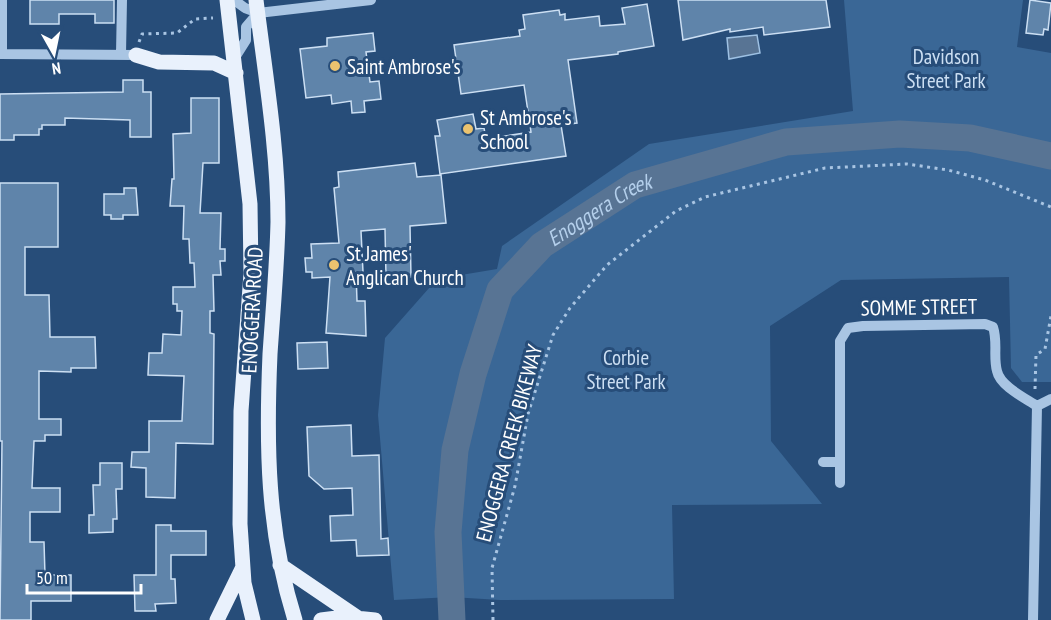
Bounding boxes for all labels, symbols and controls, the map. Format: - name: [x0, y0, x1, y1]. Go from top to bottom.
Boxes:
- north arrow: [24, 24, 84, 84]
- park label: Davidson Street Park: [906, 43, 986, 94]
- place label: Saint Ambrose's: [347, 53, 461, 80]
- text: N: [51, 58, 62, 79]
- marker: Saint Ambrose's: [328, 59, 342, 73]
- place label: St Ambrose's School: [480, 104, 572, 155]
- marker: St Ambrose's School: [461, 122, 475, 136]
- water label: Enoggera Creek: [541, 166, 657, 252]
- place label: St James' Anglican Church: [346, 240, 464, 291]
- street label: ENOGGERA ROAD: [235, 246, 269, 374]
- marker: St James' Anglican Church: [327, 258, 341, 272]
- street label: SOMME STREET: [860, 292, 978, 322]
- street label: ENOGGERA CREEK BIKEWAY: [470, 341, 548, 544]
- park label: Corbie Street Park: [586, 344, 666, 395]
- scale bar: [27, 557, 141, 595]
- text: 50 m: [36, 566, 68, 589]

